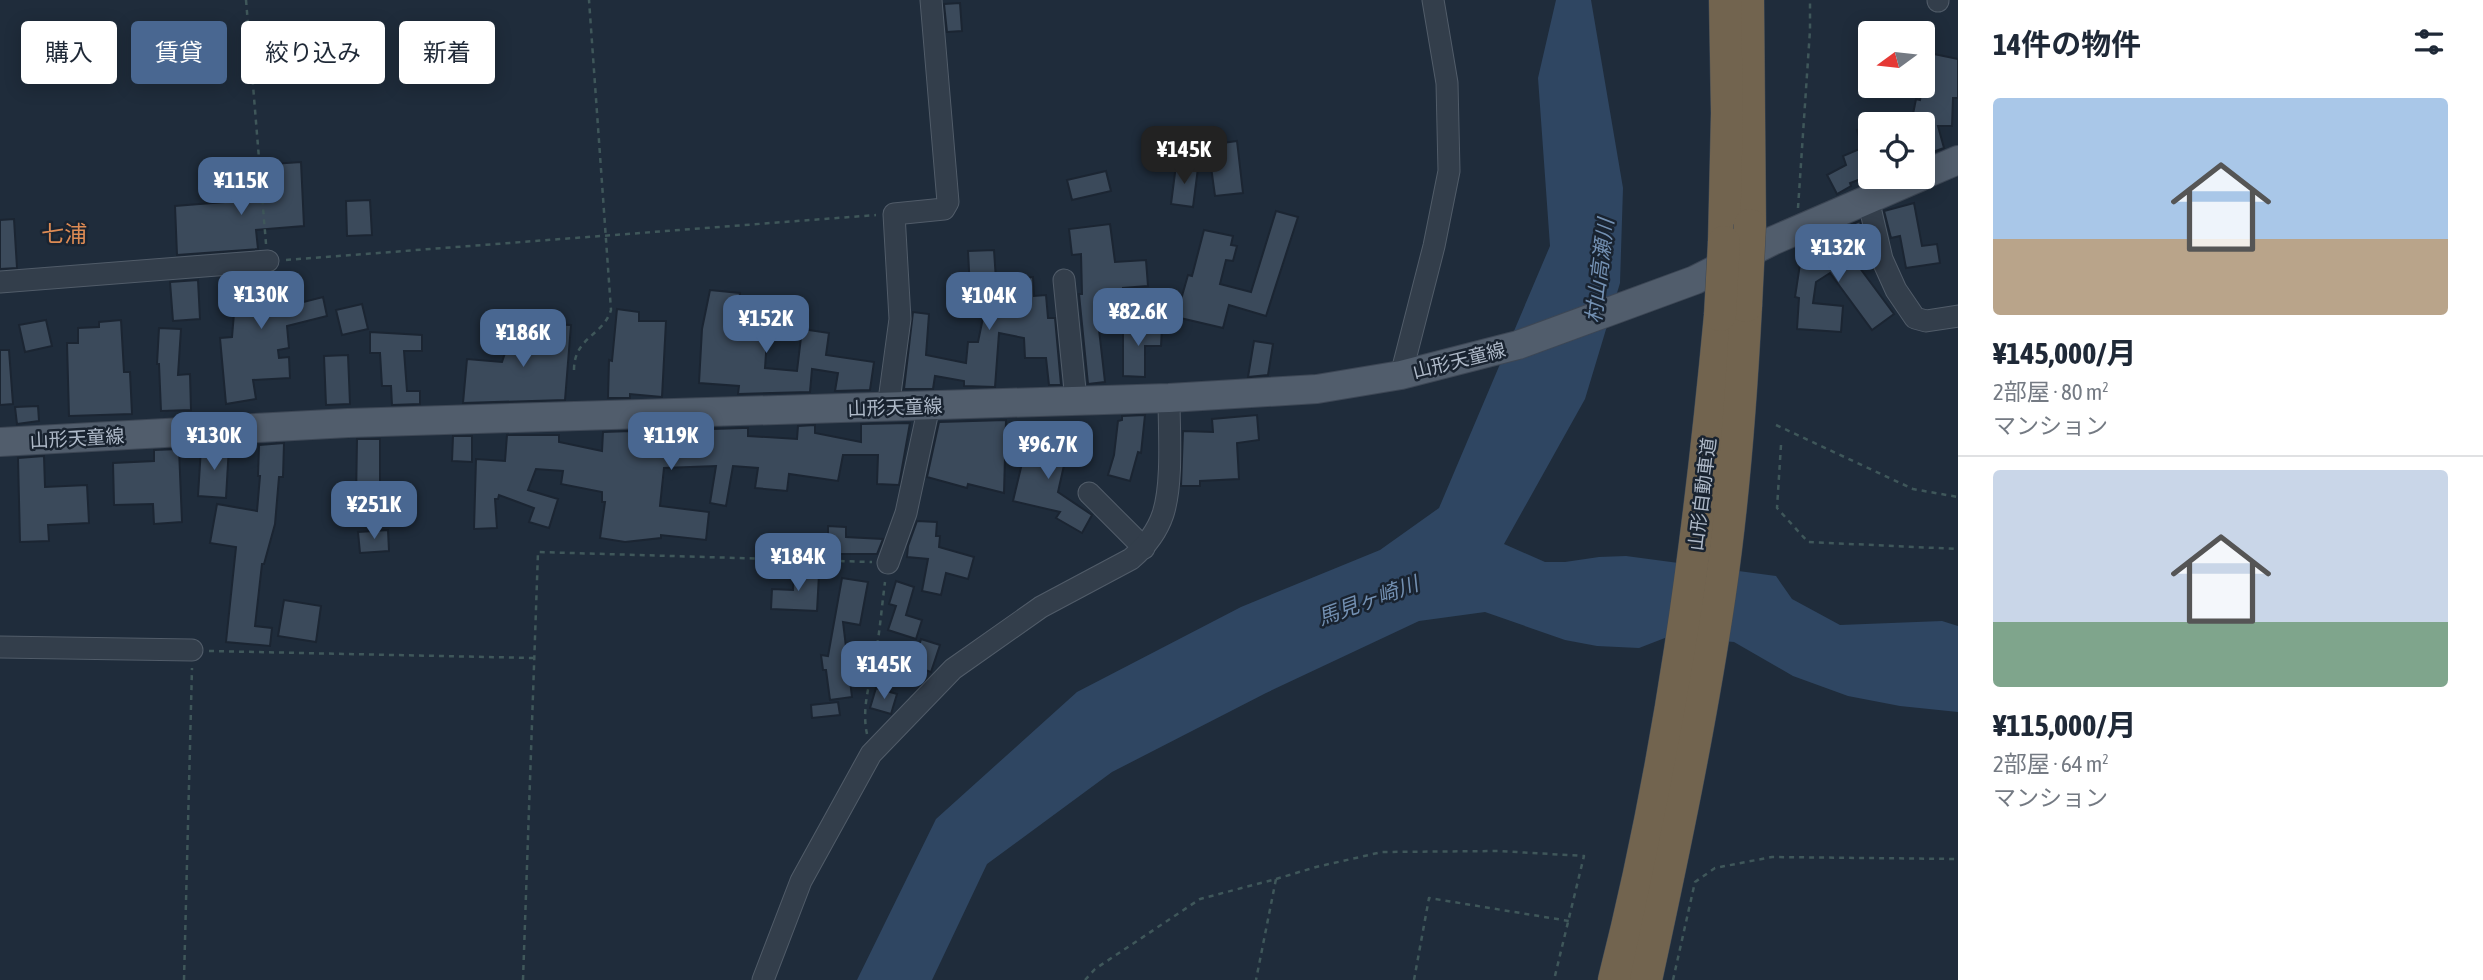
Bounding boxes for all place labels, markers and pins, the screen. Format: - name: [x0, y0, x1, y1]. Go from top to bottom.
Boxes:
- pin: ¥145K: [1135, 127, 1233, 186]
- pin: ¥115K: [192, 158, 290, 217]
- pin: ¥132K: [1789, 224, 1887, 284]
- pin: ¥130K: [212, 272, 310, 331]
- pin: ¥104K: [940, 272, 1038, 332]
- pin: ¥82.6K: [1081, 288, 1195, 348]
- pin: ¥152K: [717, 296, 815, 355]
- pin: ¥186K: [474, 310, 572, 369]
- pin: ¥130K: [165, 412, 263, 472]
- pin: ¥119K: [622, 412, 720, 472]
- pin: ¥96.7K: [991, 421, 1105, 481]
- pin: ¥251K: [325, 482, 423, 541]
- pin: ¥184K: [749, 534, 847, 593]
- pin: ¥145K: [835, 642, 933, 701]

